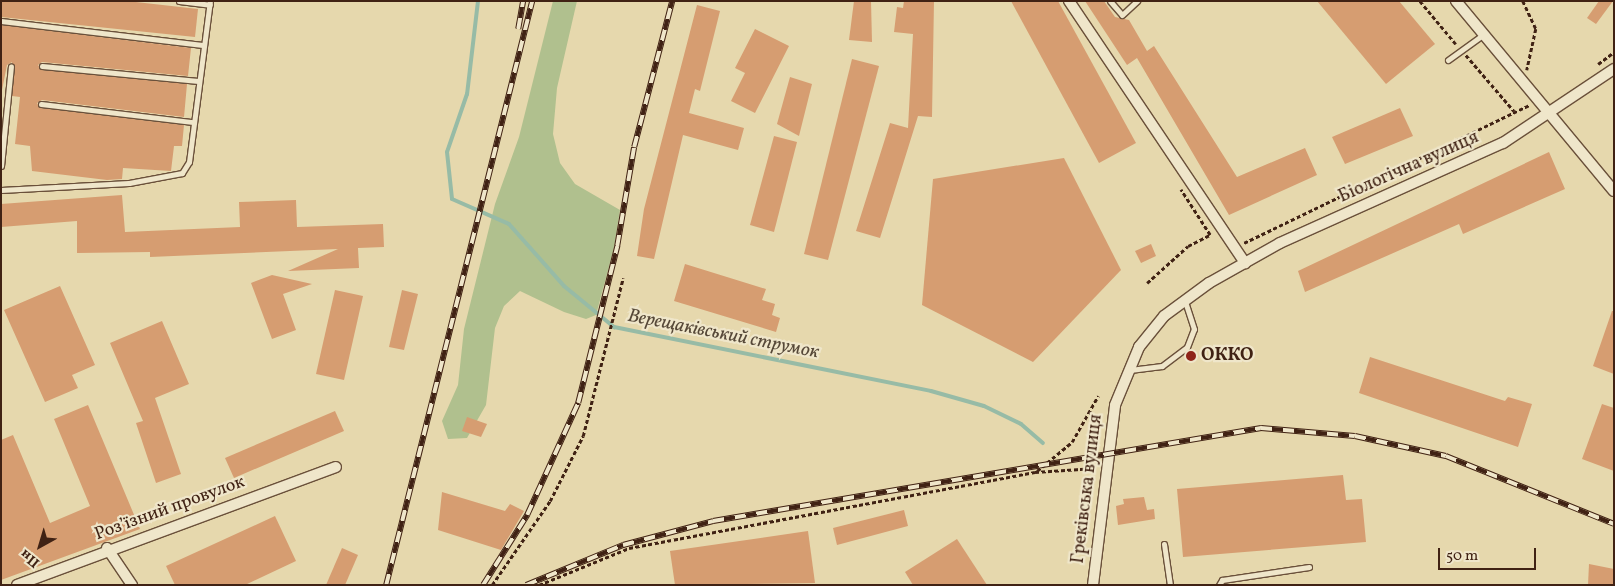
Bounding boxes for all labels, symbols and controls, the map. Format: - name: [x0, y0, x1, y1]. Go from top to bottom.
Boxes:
- street label: Біологічна вулиця: [1336, 127, 1482, 209]
- water label: Верещаківський струмок: [626, 305, 820, 365]
- place label: ОККО: [1201, 345, 1254, 367]
- marker: ОККО: [1185, 350, 1197, 362]
- street label: Греківська вулиця: [1068, 413, 1108, 565]
- street label: Роз’їзний провулок: [92, 472, 248, 546]
- north arrow: [15, 521, 65, 571]
- scale bar: [1440, 538, 1538, 570]
- text: Пн: [17, 544, 44, 572]
- text: 50 m: [1446, 546, 1478, 567]

